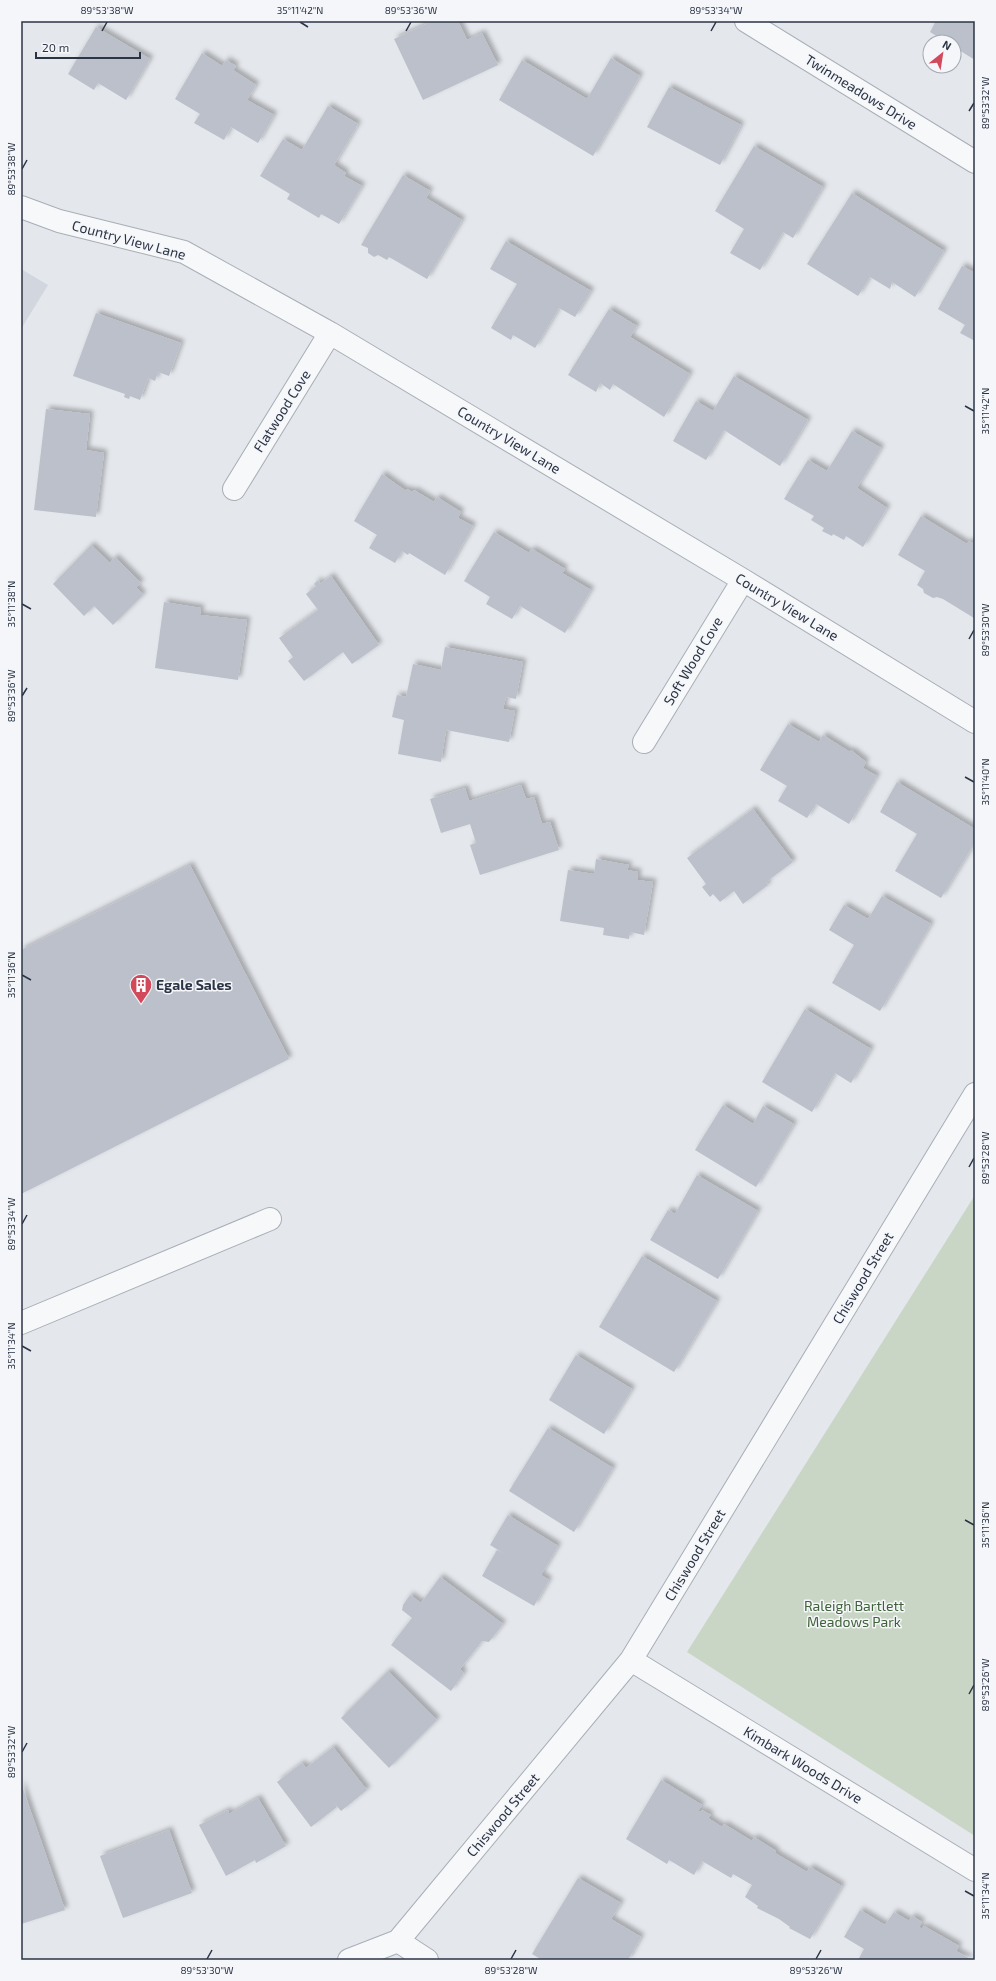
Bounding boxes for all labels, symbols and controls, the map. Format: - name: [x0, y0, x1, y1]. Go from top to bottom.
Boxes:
- text: 89°53'38"W: [80, 4, 134, 16]
- text: 35°11'42"N: [277, 4, 323, 16]
- text: 89°53'36"W: [385, 4, 438, 16]
- text: 89°53'34"W: [689, 4, 743, 16]
- scale bar: [36, 34, 140, 60]
- north arrow: [922, 34, 962, 74]
- text: N: [941, 37, 954, 53]
- text: 20 m: [42, 40, 69, 54]
- street label: Twinmeadows Drive: [802, 50, 920, 133]
- text: 89°53'32"W: [979, 76, 991, 129]
- text: 89°53'38"W: [5, 142, 17, 196]
- street label: Country View Lane: [70, 216, 188, 263]
- street label: Flatwood Cove: [249, 366, 314, 455]
- text: 35°11'42"N: [979, 388, 991, 434]
- street label: Country View Lane: [455, 402, 564, 477]
- street label: Country View Lane: [733, 569, 842, 644]
- text: 35°11'38"N: [5, 581, 17, 627]
- text: 89°53'30"W: [979, 603, 991, 657]
- street label: Soft Wood Cove: [659, 613, 726, 708]
- text: 89°53'36"W: [5, 669, 17, 722]
- text: 35°11'40"N: [979, 758, 991, 806]
- text: 35°11'36"N: [5, 952, 17, 998]
- building icon: Egale Sales: [128, 972, 154, 1005]
- place label: Egale Sales: [156, 976, 232, 993]
- text: 89°53'28"W: [979, 1131, 991, 1185]
- text: 89°53'34"W: [5, 1197, 17, 1251]
- street label: Chiswood Street: [828, 1229, 897, 1327]
- text: 35°11'34"N: [5, 1323, 17, 1369]
- text: 35°11'36"N: [979, 1502, 991, 1548]
- street label: Chiswood Street: [660, 1506, 729, 1604]
- park label: Raleigh Bartlett Meadows Park: [804, 1597, 904, 1630]
- text: 89°53'26"W: [979, 1658, 991, 1711]
- street label: Kimbark Woods Drive: [741, 1722, 866, 1807]
- text: 89°53'32"W: [5, 1725, 17, 1778]
- street label: Chiswood Street: [463, 1769, 543, 1860]
- text: 35°11'34"N: [979, 1873, 991, 1919]
- text: 89°53'30"W: [180, 1964, 234, 1976]
- text: 89°53'28"W: [484, 1964, 538, 1976]
- text: 89°53'26"W: [790, 1964, 843, 1976]

